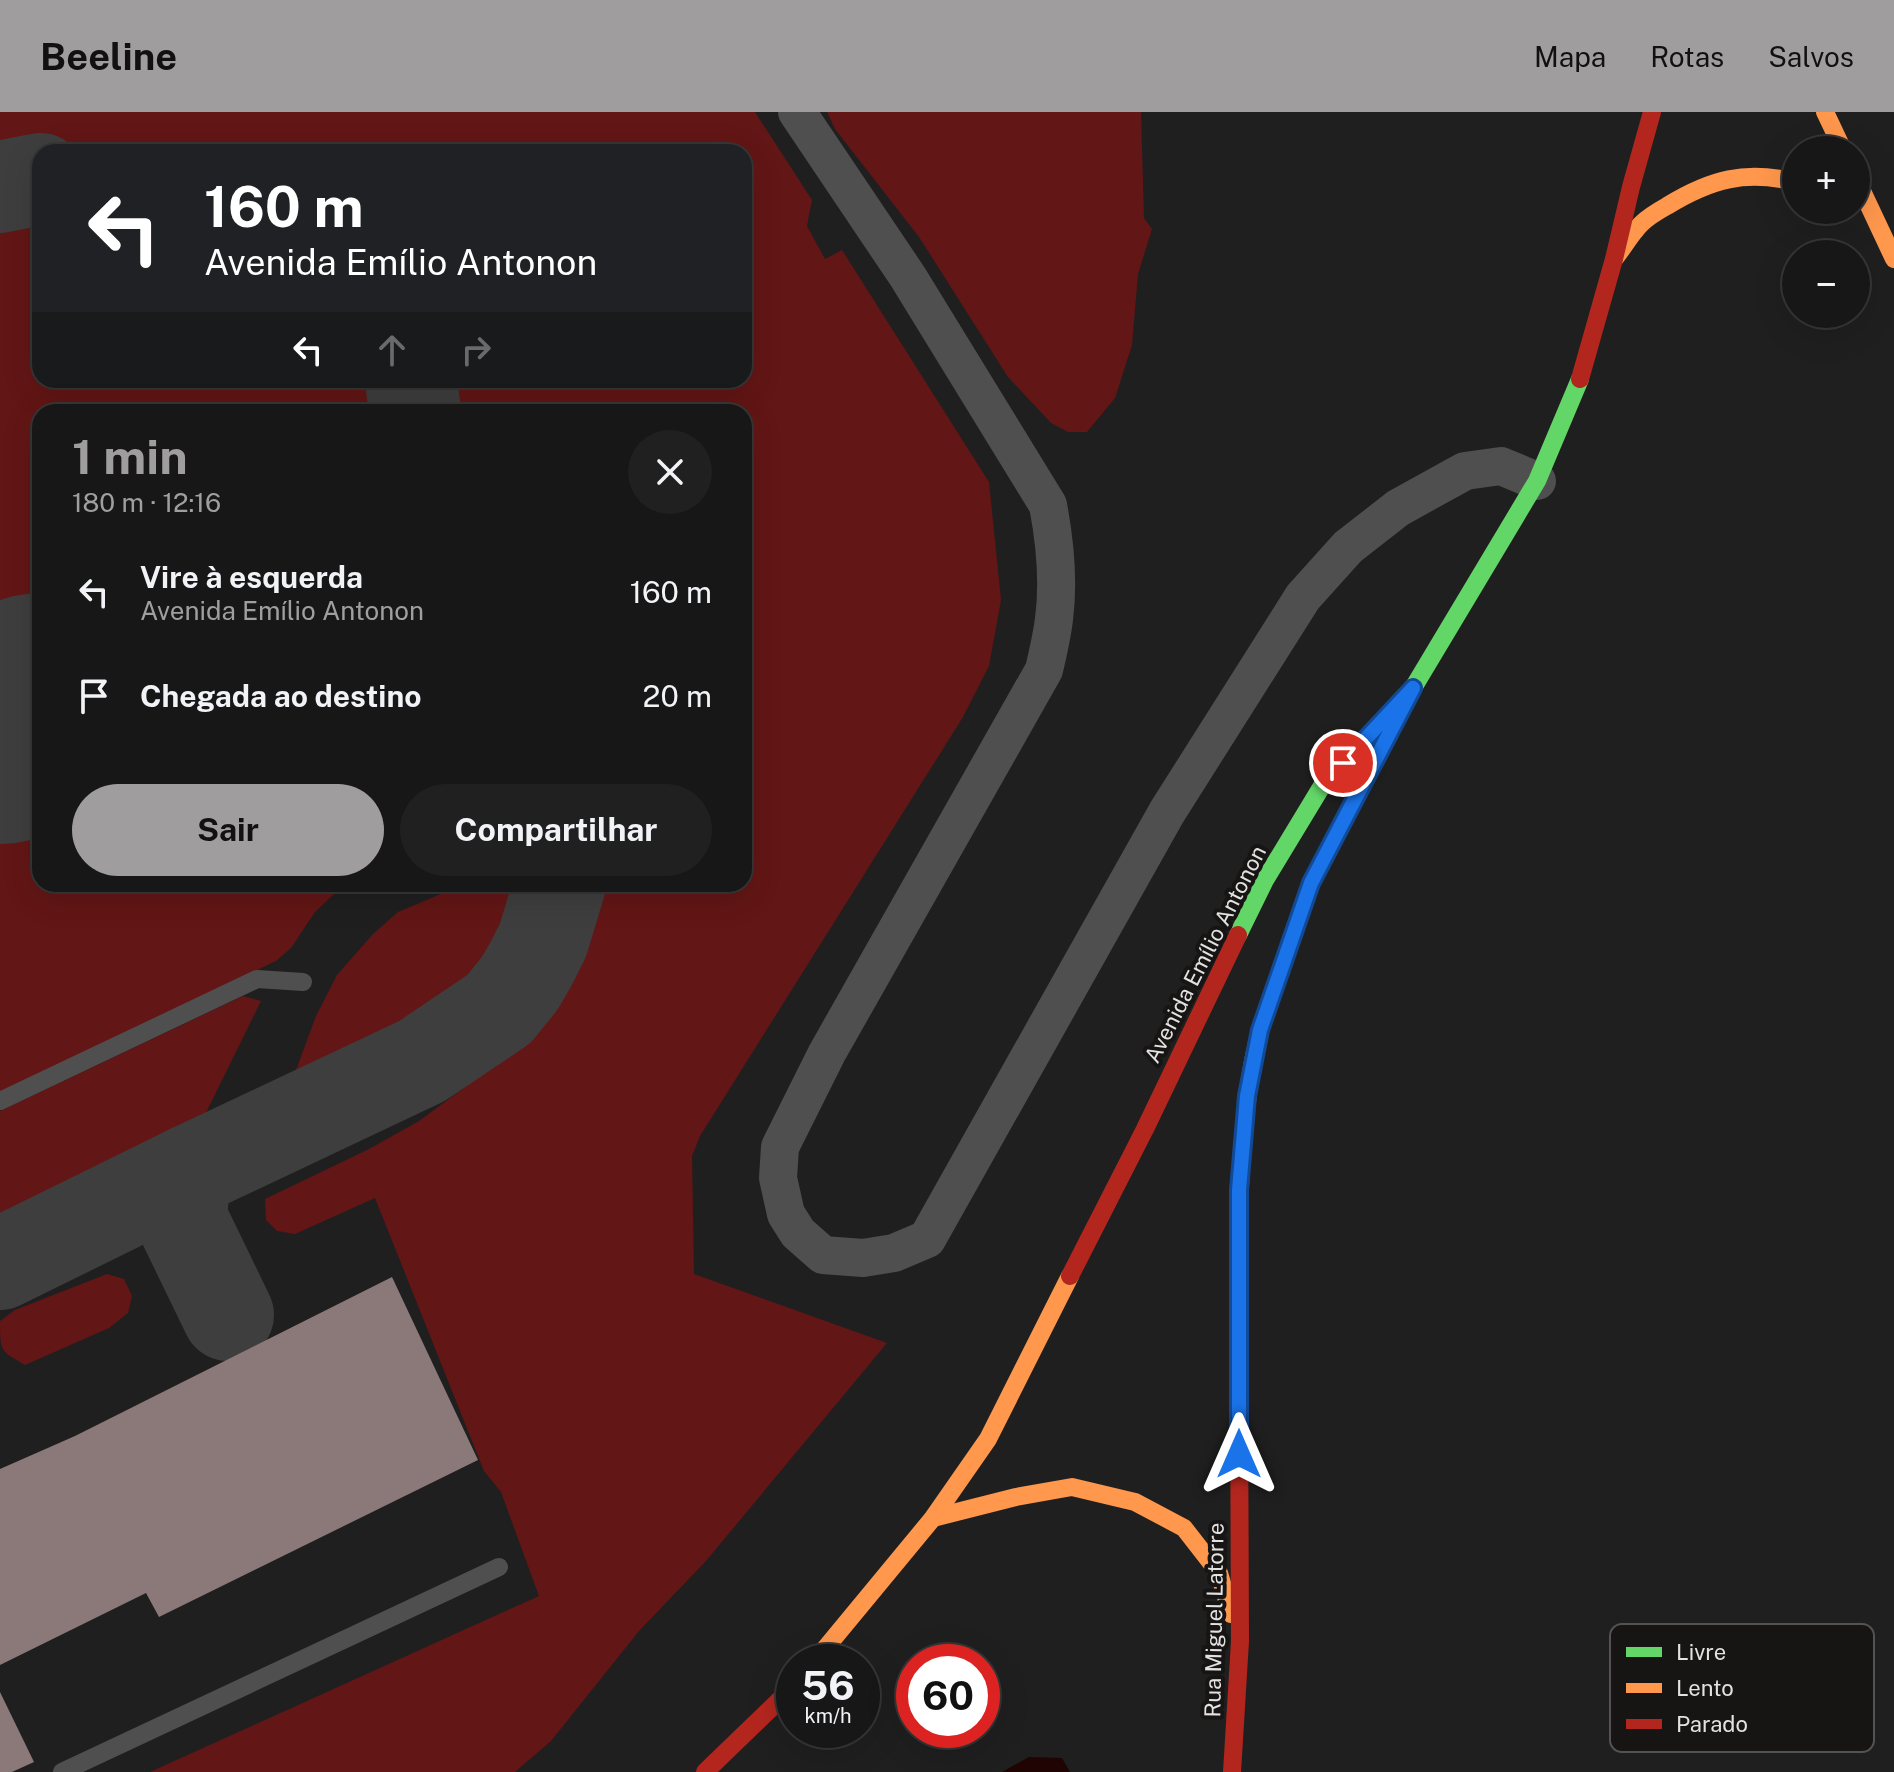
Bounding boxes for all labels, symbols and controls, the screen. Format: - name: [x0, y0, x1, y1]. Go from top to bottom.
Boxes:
- text: Beeline: [40, 34, 177, 79]
- text: Mapa: [1534, 40, 1606, 73]
- text: Rotas: [1650, 40, 1724, 73]
- text: Salvos: [1768, 40, 1854, 73]
- map controls: [1782, 136, 1870, 328]
- button: +: [1782, 136, 1870, 224]
- text: 160 m: [204, 174, 364, 240]
- icon: left: [72, 176, 176, 280]
- button: −: [1782, 240, 1870, 328]
- text: Avenida Emílio Antonon: [204, 241, 597, 283]
- icon: left: [286, 328, 330, 372]
- icon: ahead: [370, 328, 414, 372]
- icon: right: [454, 328, 498, 372]
- text: 1 min: [72, 428, 188, 485]
- button: close: [628, 430, 712, 514]
- text: 180 m · 12:16: [72, 487, 221, 518]
- text: Vire à esquerda: [140, 559, 363, 595]
- icon: left: [72, 570, 116, 614]
- text: 160 m: [630, 574, 712, 610]
- text: Avenida Emílio Antonon: [140, 595, 424, 626]
- icon: arrive: [72, 674, 116, 718]
- text: Chegada ao destino: [140, 678, 421, 714]
- text: 20 m: [643, 678, 712, 714]
- pin: [1309, 729, 1377, 797]
- icon: arrive: [1321, 741, 1365, 785]
- button: Sair: [72, 784, 384, 876]
- button: Compartilhar: [400, 784, 712, 876]
- street label: Avenida Emílio Antonon: [1139, 841, 1271, 1067]
- position arrow: [1197, 1412, 1281, 1496]
- street label: Rua Miguel Latorre: [1199, 1522, 1229, 1718]
- legend: [1610, 1624, 1874, 1752]
- text: Livre: [1676, 1639, 1726, 1665]
- speed limit sign: 60: [896, 1644, 1000, 1748]
- text: 56: [801, 1662, 855, 1709]
- text: Lento: [1676, 1675, 1734, 1701]
- text: km/h: [804, 1704, 852, 1728]
- text: Parado: [1676, 1711, 1748, 1737]

